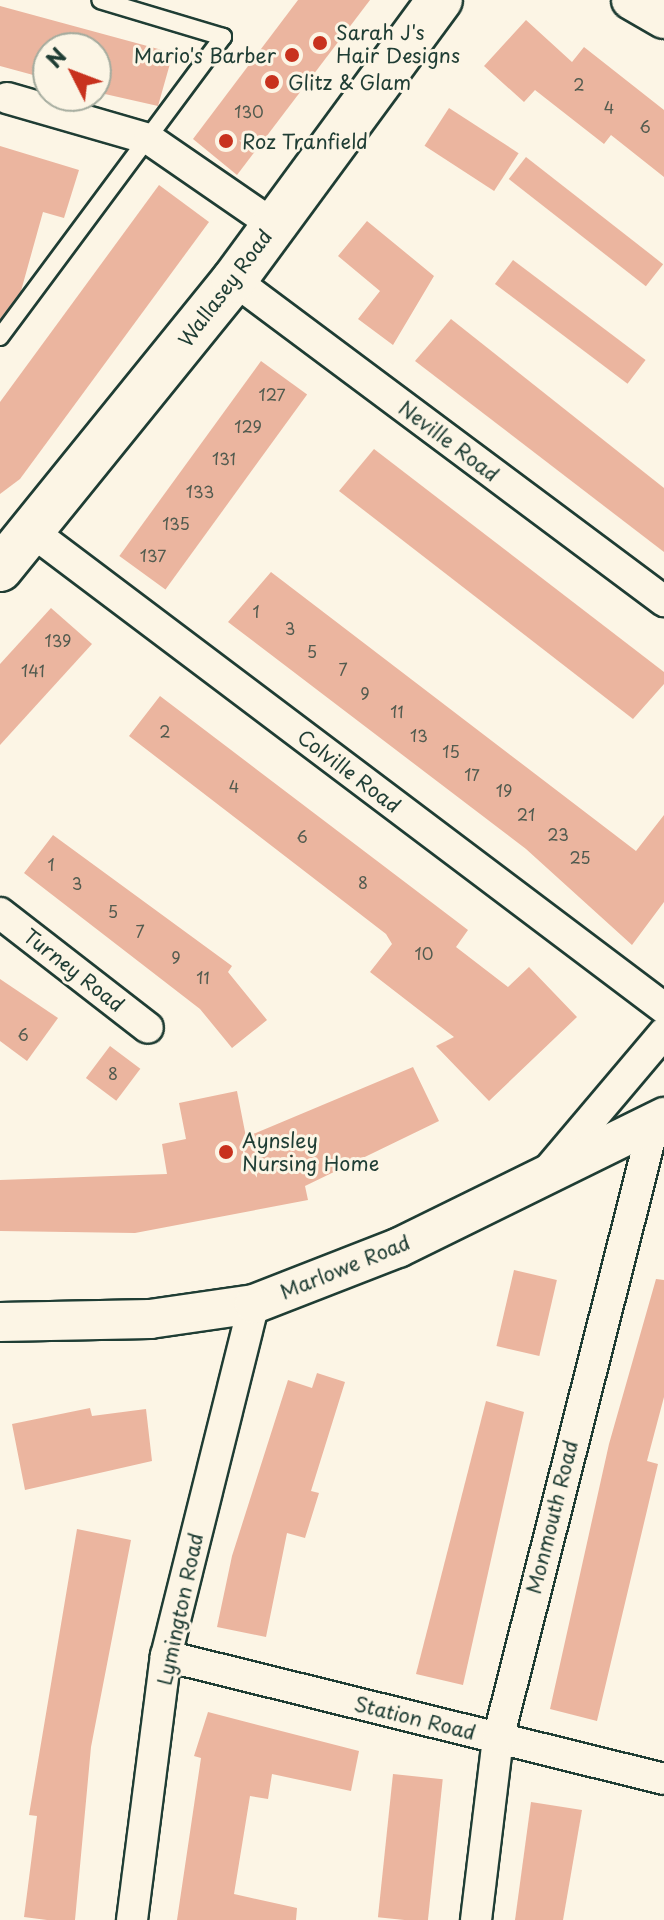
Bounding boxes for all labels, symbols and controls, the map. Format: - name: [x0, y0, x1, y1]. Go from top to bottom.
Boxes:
- place label: Sarah J's Hair Designs: [336, 20, 460, 67]
- north arrow: [32, 32, 112, 112]
- marker: Sarah J's Hair Designs: [311, 34, 329, 52]
- text: N: [37, 39, 73, 74]
- place label: Mario's Barber: [134, 43, 276, 67]
- marker: Mario's Barber: [283, 46, 301, 64]
- place label: Glitz & Glam: [288, 70, 412, 94]
- marker: Glitz & Glam: [263, 73, 281, 91]
- house number: 2: [573, 74, 585, 94]
- house number: 4: [604, 97, 614, 117]
- house number: 130: [234, 101, 264, 121]
- house number: 6: [639, 116, 651, 136]
- place label: Roz Tranfield: [242, 129, 369, 153]
- marker: Roz Tranfield: [217, 132, 235, 150]
- street label: Wallasey Road: [173, 224, 277, 352]
- house number: 127: [258, 384, 286, 404]
- street label: Neville Road: [395, 396, 503, 486]
- house number: 129: [234, 416, 262, 436]
- house number: 131: [212, 448, 236, 468]
- house number: 133: [186, 481, 214, 501]
- house number: 135: [162, 513, 190, 533]
- house number: 137: [140, 545, 166, 565]
- house number: 1: [252, 601, 260, 621]
- house number: 3: [285, 618, 295, 638]
- house number: 139: [45, 630, 71, 650]
- house number: 5: [307, 641, 317, 661]
- house number: 7: [338, 659, 348, 679]
- house number: 141: [21, 660, 45, 680]
- house number: 9: [360, 683, 370, 703]
- house number: 11: [390, 701, 404, 721]
- house number: 2: [159, 721, 171, 741]
- street label: Colville Road: [292, 724, 406, 818]
- house number: 13: [410, 725, 428, 745]
- house number: 15: [442, 741, 460, 761]
- house number: 17: [464, 764, 480, 784]
- house number: 4: [229, 776, 239, 796]
- house number: 19: [496, 780, 512, 800]
- house number: 21: [517, 804, 535, 824]
- house number: 23: [547, 824, 569, 844]
- house number: 6: [296, 826, 308, 846]
- house number: 25: [569, 847, 591, 867]
- house number: 1: [47, 854, 55, 874]
- house number: 8: [358, 872, 368, 892]
- house number: 3: [72, 873, 82, 893]
- house number: 5: [108, 901, 118, 921]
- house number: 7: [135, 921, 145, 941]
- street label: Turney Road: [18, 923, 130, 1017]
- house number: 10: [415, 943, 433, 963]
- house number: 9: [171, 947, 181, 967]
- house number: 11: [196, 967, 210, 987]
- house number: 6: [17, 1024, 29, 1044]
- house number: 8: [108, 1063, 118, 1083]
- place label: Aynsley Nursing Home: [242, 1128, 379, 1175]
- marker: Aynsley Nursing Home: [217, 1143, 235, 1161]
- street label: Marlowe Road: [277, 1230, 413, 1304]
- street label: Monmouth Road: [521, 1437, 583, 1597]
- street label: Lymington Road: [152, 1531, 208, 1687]
- street label: Station Road: [352, 1691, 478, 1745]

